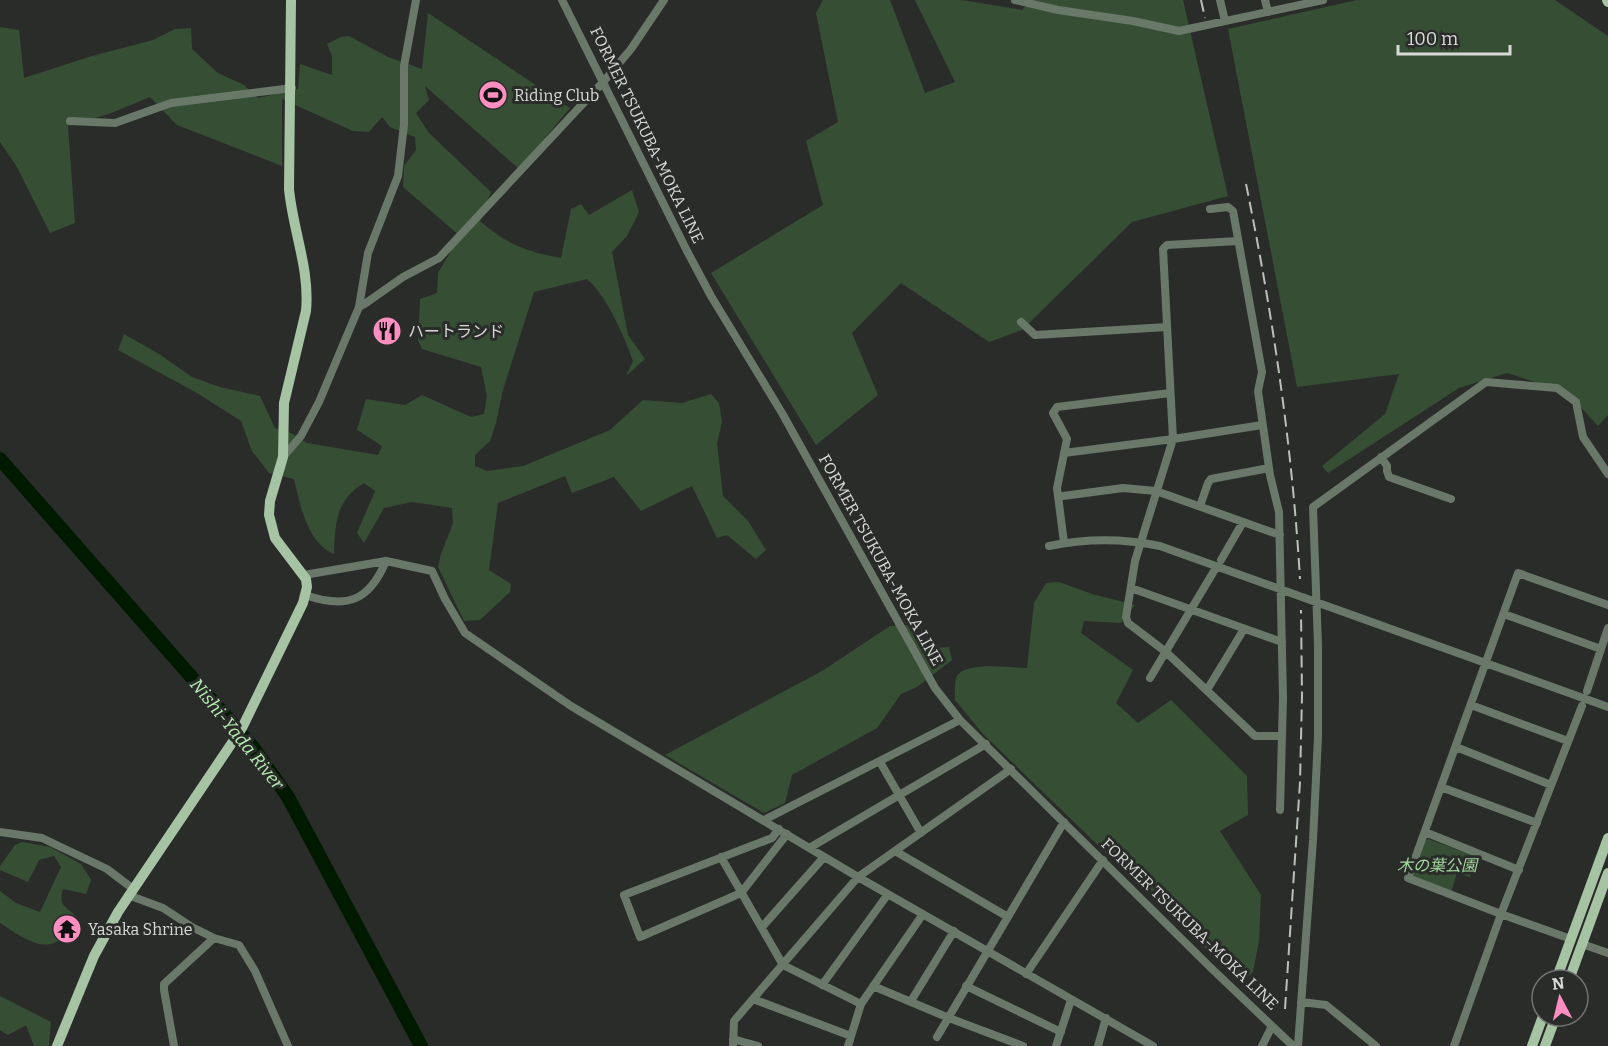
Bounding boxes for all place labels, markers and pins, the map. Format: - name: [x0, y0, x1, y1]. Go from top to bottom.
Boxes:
- sports icon: Riding Club: [477, 79, 509, 111]
- place label: Riding Club: [514, 86, 599, 105]
- restaurant icon: ハートランド: [371, 315, 403, 347]
- place label: ハートランド: [408, 322, 504, 341]
- temple icon: Yasaka Shrine: [51, 913, 83, 945]
- place label: Yasaka Shrine: [88, 920, 193, 939]

